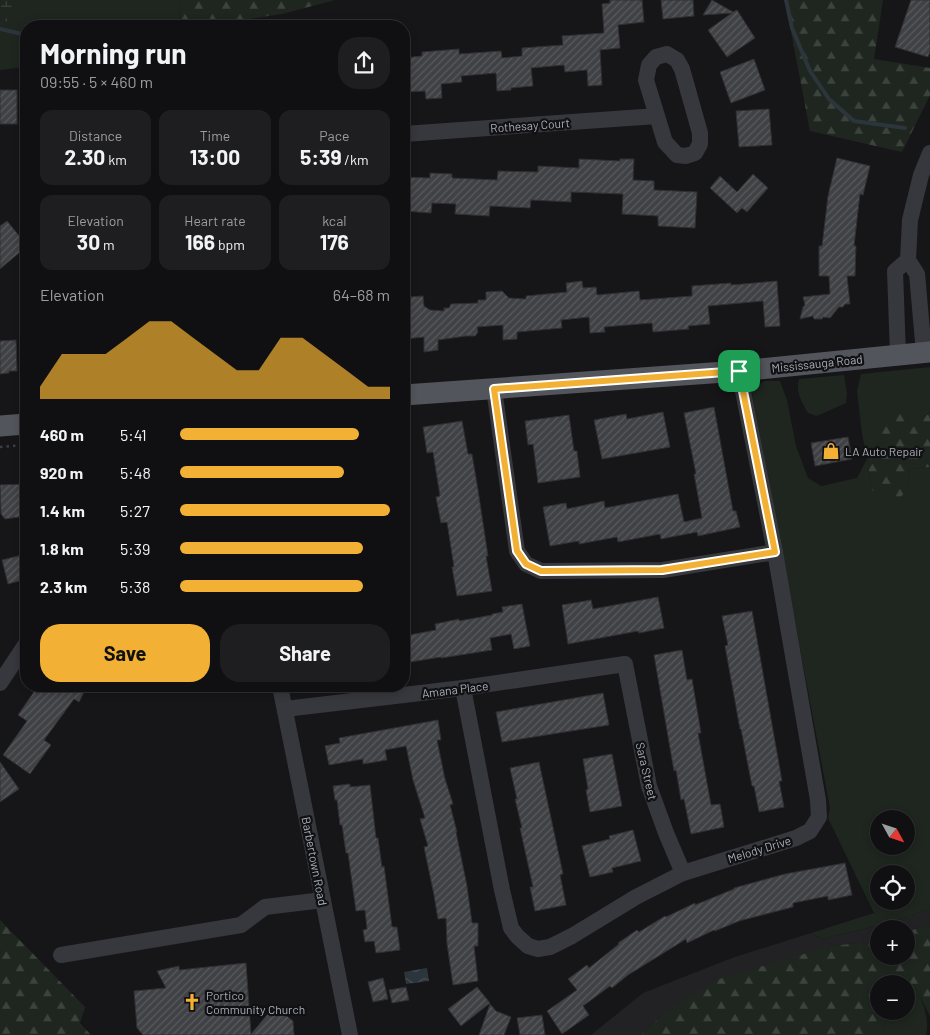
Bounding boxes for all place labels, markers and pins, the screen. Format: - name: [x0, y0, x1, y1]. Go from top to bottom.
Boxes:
- pin: [718, 350, 760, 392]
- shop icon: LA Auto Repair: [821, 441, 841, 461]
- place label: LA Auto Repair: [845, 444, 923, 458]
- place label: Portico Community Church: [206, 988, 305, 1016]
- church icon: Portico Community Church: [182, 992, 202, 1012]

